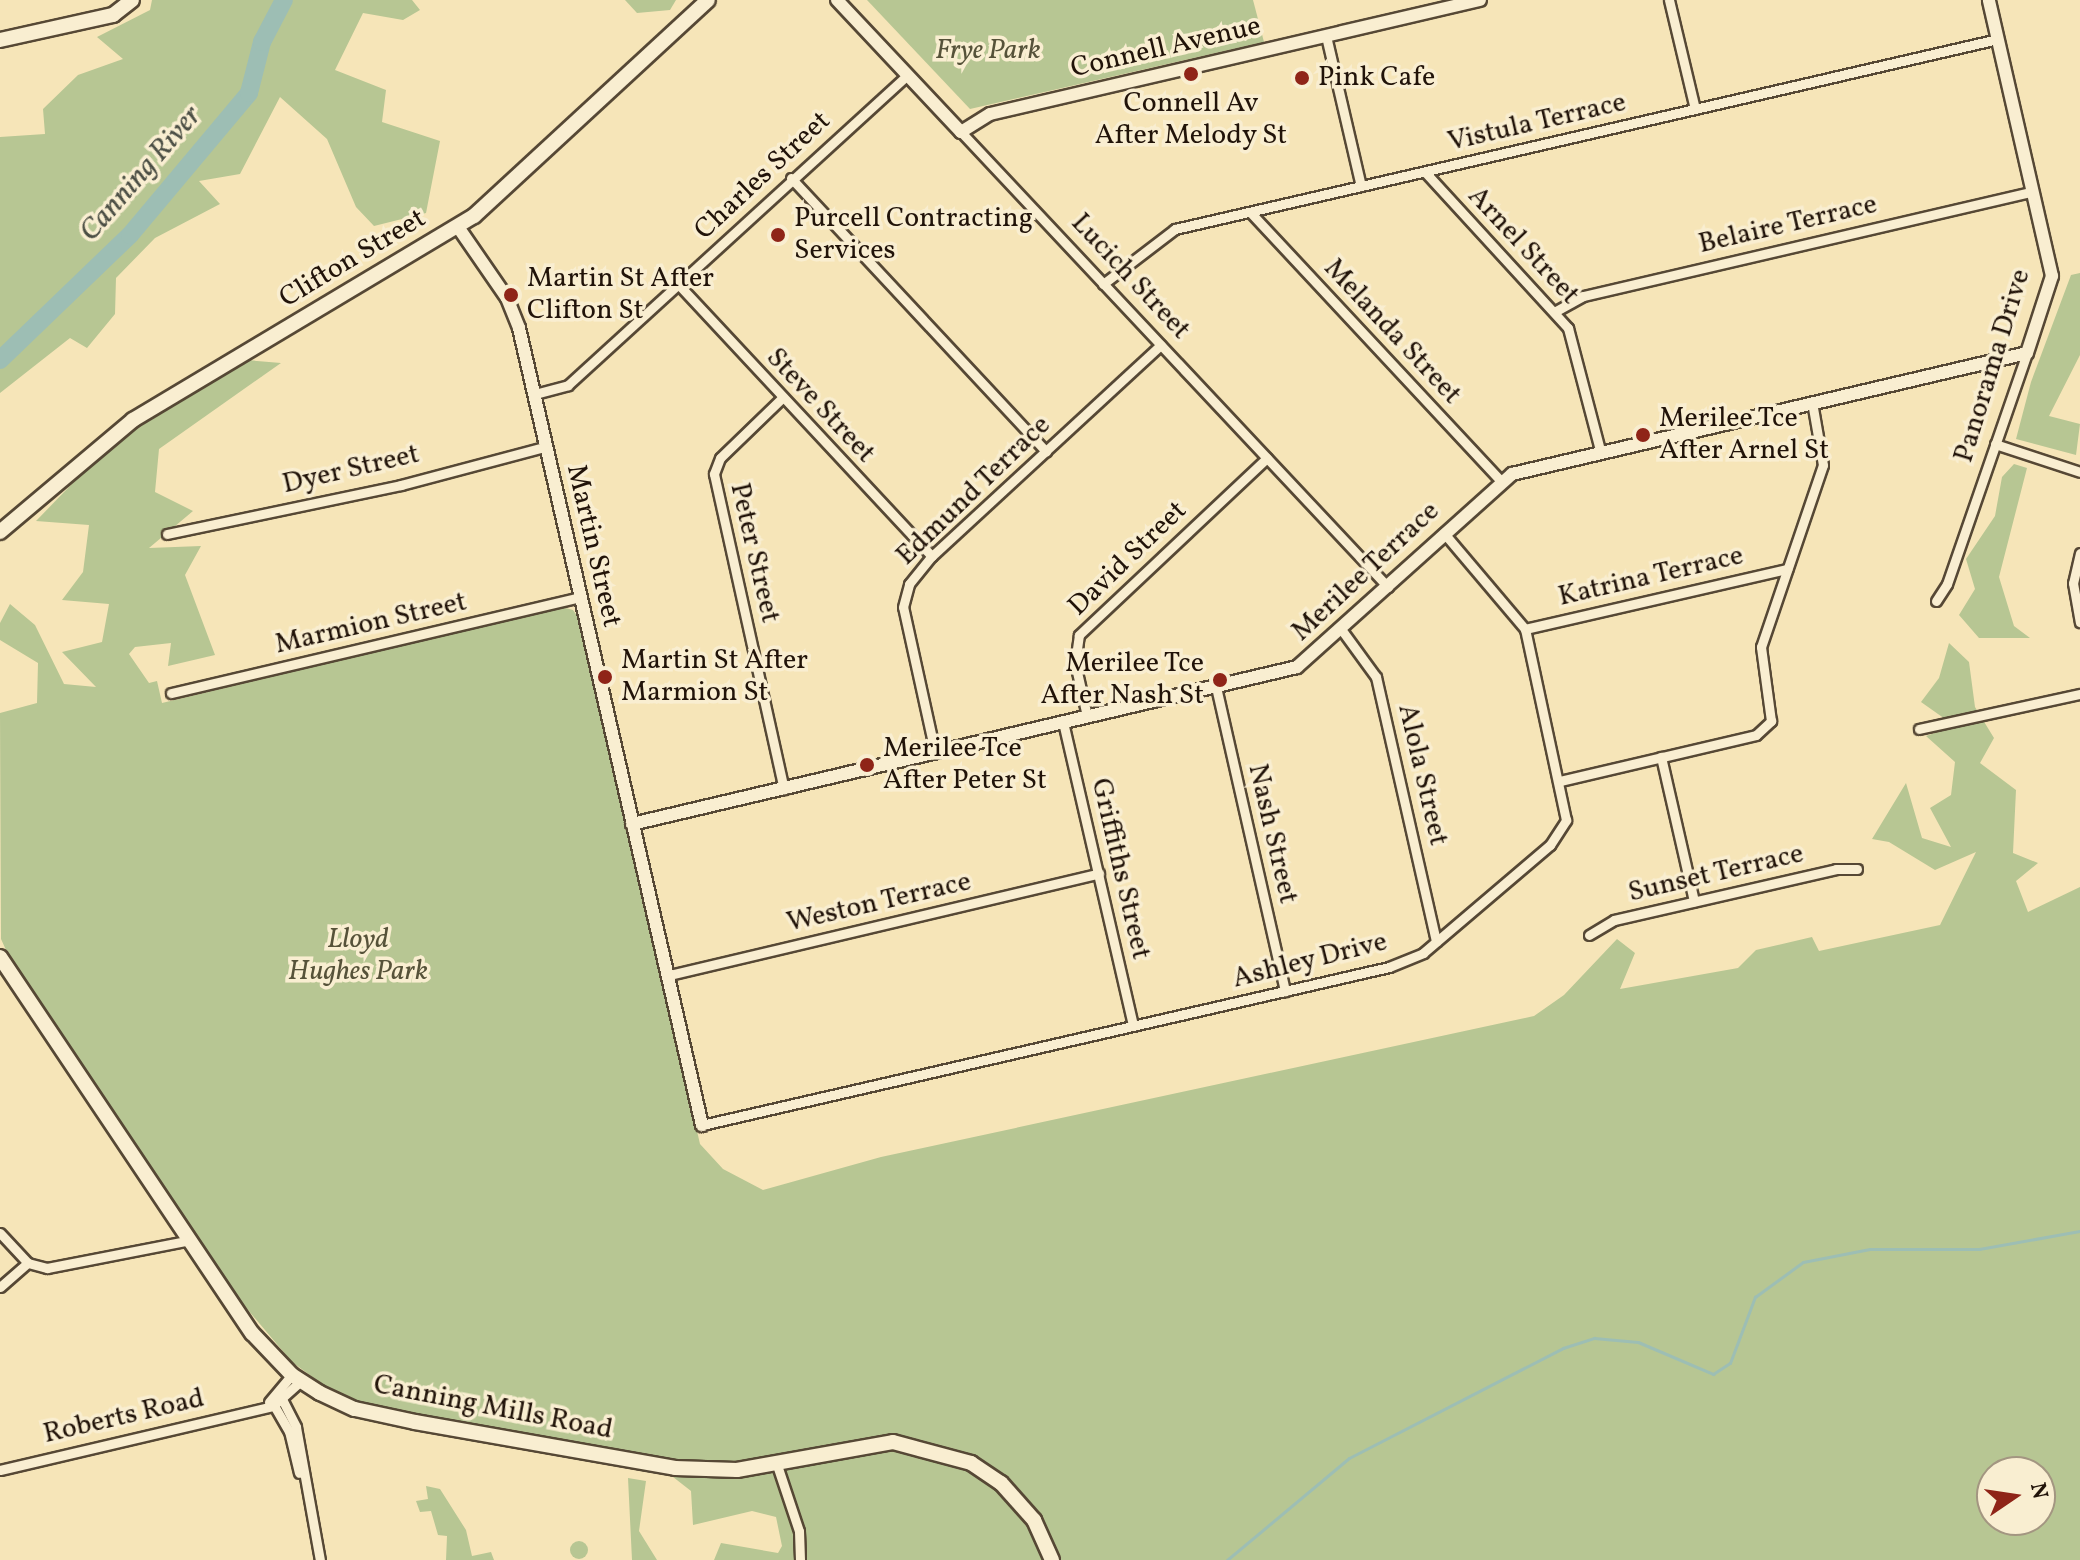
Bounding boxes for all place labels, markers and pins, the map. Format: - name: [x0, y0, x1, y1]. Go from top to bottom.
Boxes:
- place label: Pink Cafe: [1318, 61, 1435, 95]
- marker: Connell Av After Melody St: [1182, 65, 1200, 83]
- marker: Pink Cafe: [1293, 69, 1311, 87]
- place label: Connell Av After Melody St: [1094, 87, 1288, 153]
- place label: Purcell Contracting Services: [794, 202, 1033, 268]
- marker: Purcell Contracting Services: [769, 226, 787, 244]
- place label: Martin St After Clifton St: [527, 262, 714, 328]
- marker: Martin St After Clifton St: [502, 286, 520, 304]
- place label: Merilee Tce After Arnel St: [1659, 402, 1829, 468]
- marker: Merilee Tce After Arnel St: [1634, 426, 1652, 444]
- place label: Martin St After Marmion St: [621, 644, 808, 710]
- place label: Merilee Tce After Nash St: [1040, 647, 1204, 713]
- marker: Martin St After Marmion St: [596, 668, 614, 686]
- marker: Merilee Tce After Nash St: [1211, 671, 1229, 689]
- place label: Merilee Tce After Peter St: [883, 732, 1047, 798]
- marker: Merilee Tce After Peter St: [858, 756, 876, 774]

